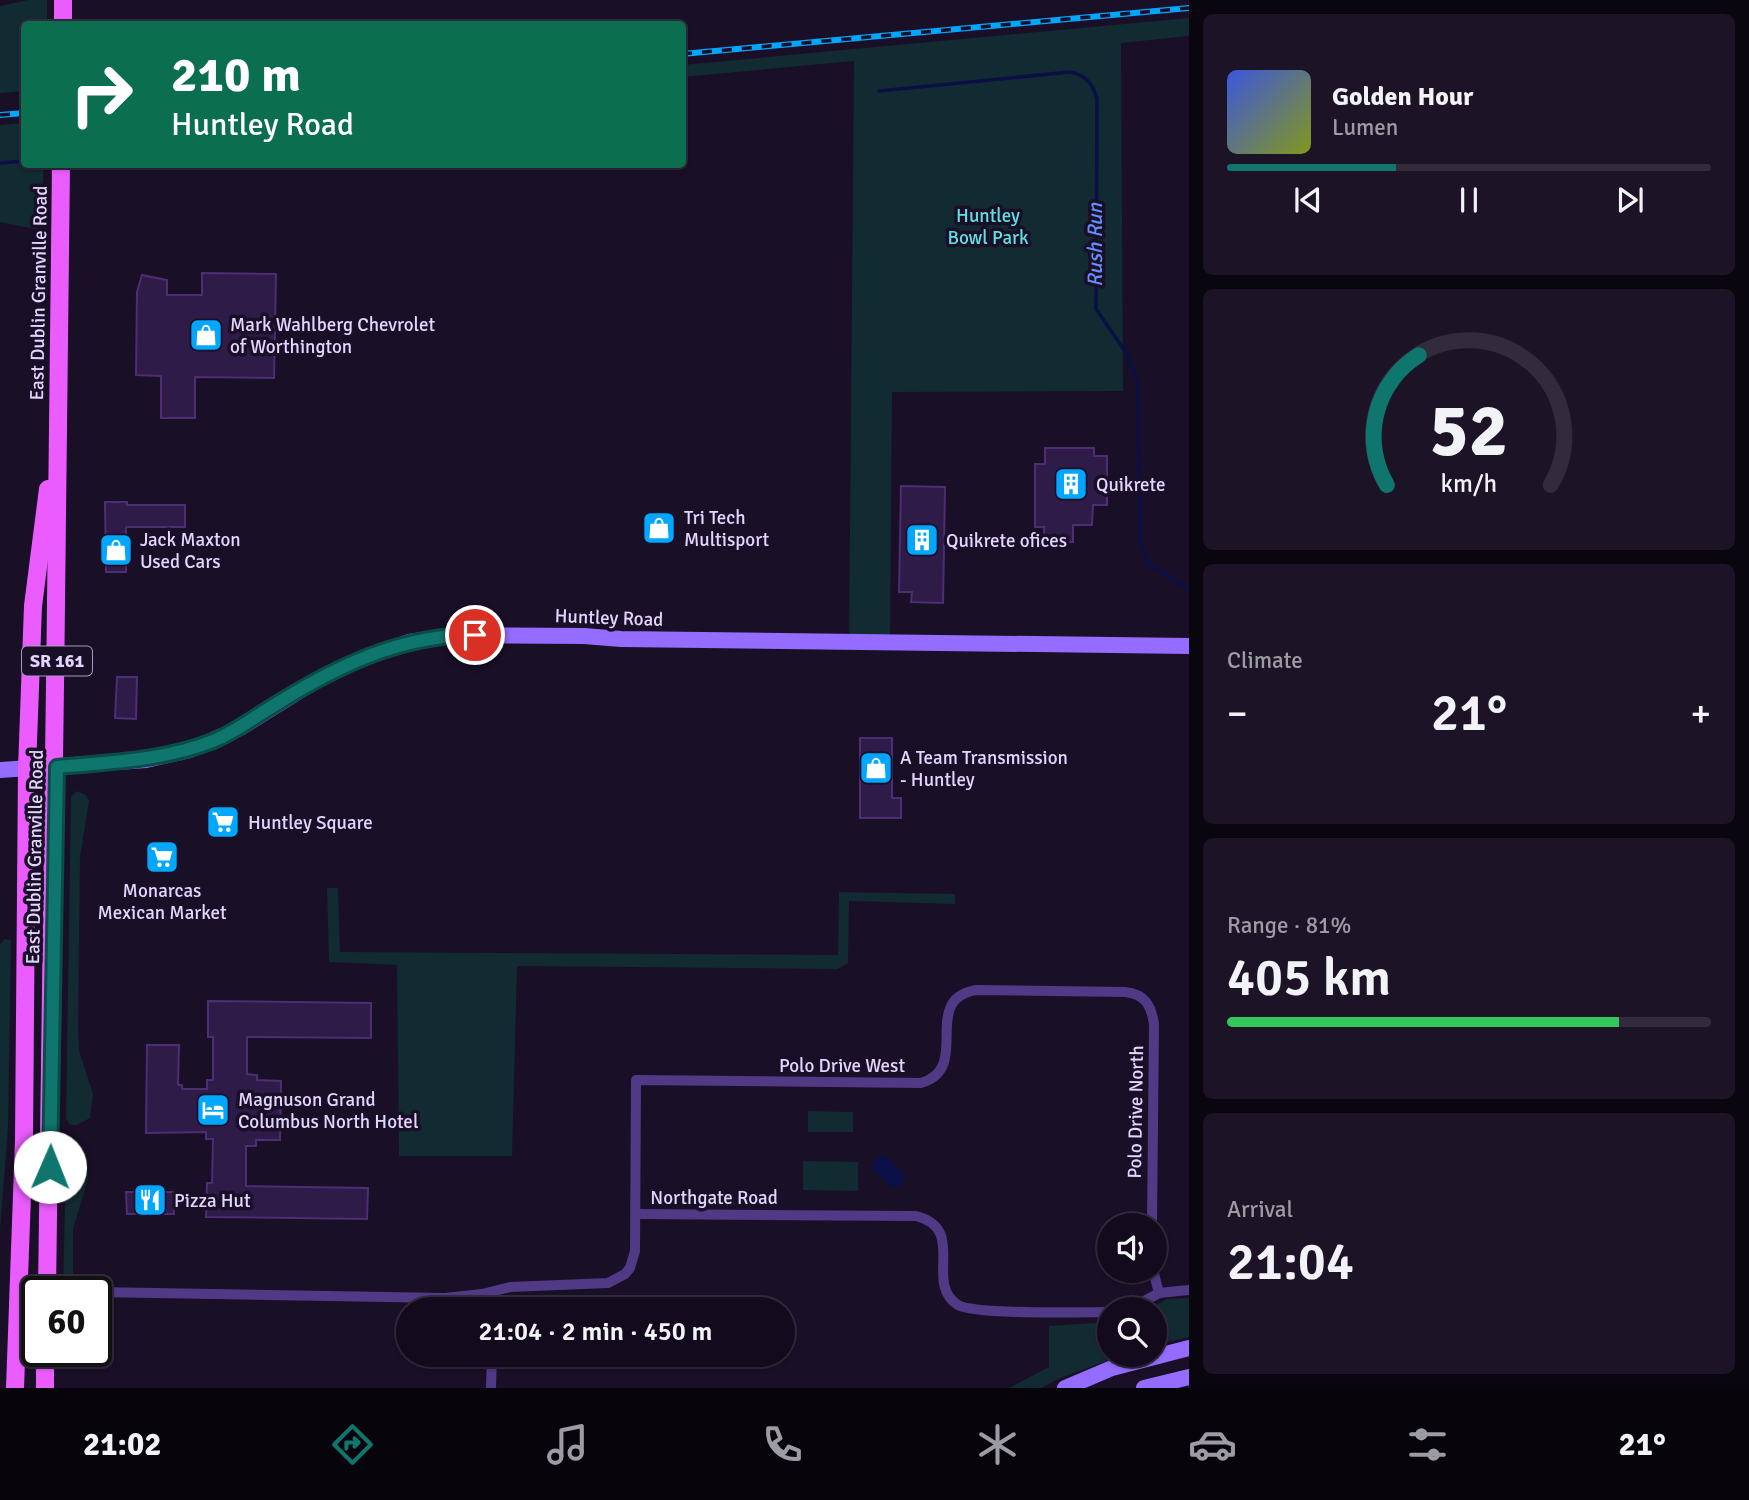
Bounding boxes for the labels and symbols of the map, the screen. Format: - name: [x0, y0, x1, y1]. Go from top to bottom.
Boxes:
- street label: East Dublin Granville Road: [25, 185, 53, 401]
- water label: Rush Run: [1082, 202, 1108, 287]
- park label: Huntley Bowl Park: [947, 204, 1029, 250]
- place label: Mark Wahlberg Chevrolet of Worthington: [230, 313, 435, 359]
- shop icon: Mark Wahlberg Chevrolet of Worthington: [187, 316, 225, 354]
- building icon: Quikrete: [1052, 465, 1090, 503]
- place label: Quikrete: [1096, 473, 1166, 497]
- place label: Tri Tech Multisport: [684, 506, 770, 552]
- shop icon: Tri Tech Multisport: [640, 509, 678, 547]
- building icon: Quikrete ofices: [903, 521, 941, 559]
- place label: Jack Maxton Used Cars: [140, 528, 241, 574]
- place label: Quikrete ofices: [946, 529, 1067, 553]
- shop icon: Jack Maxton Used Cars: [97, 531, 135, 569]
- street label: Huntley Road: [554, 604, 664, 632]
- pin: [445, 605, 505, 665]
- road number: SR 161: [22, 646, 92, 676]
- place label: A Team Transmission - Huntley: [900, 746, 1068, 792]
- street label: East Dublin Granville Road: [21, 749, 49, 965]
- shop icon: A Team Transmission - Huntley: [857, 749, 895, 787]
- supermarket icon: Huntley Square: [204, 803, 242, 841]
- place label: Huntley Square: [248, 811, 373, 835]
- supermarket icon: Monarcas Mexican Market: [143, 838, 181, 876]
- place label: Monarcas Mexican Market: [97, 879, 227, 925]
- street label: Polo Drive North: [1123, 1045, 1149, 1179]
- street label: Polo Drive West: [779, 1054, 905, 1078]
- place label: Magnuson Grand Columbus North Hotel: [238, 1088, 418, 1134]
- hotel icon: Magnuson Grand Columbus North Hotel: [194, 1091, 232, 1129]
- position arrow: [13, 1130, 87, 1204]
- restaurant icon: Pizza Hut: [131, 1181, 169, 1219]
- street label: Northgate Road: [650, 1186, 778, 1210]
- place label: Pizza Hut: [174, 1189, 251, 1213]
- speed limit sign: 60: [21, 1276, 112, 1367]

